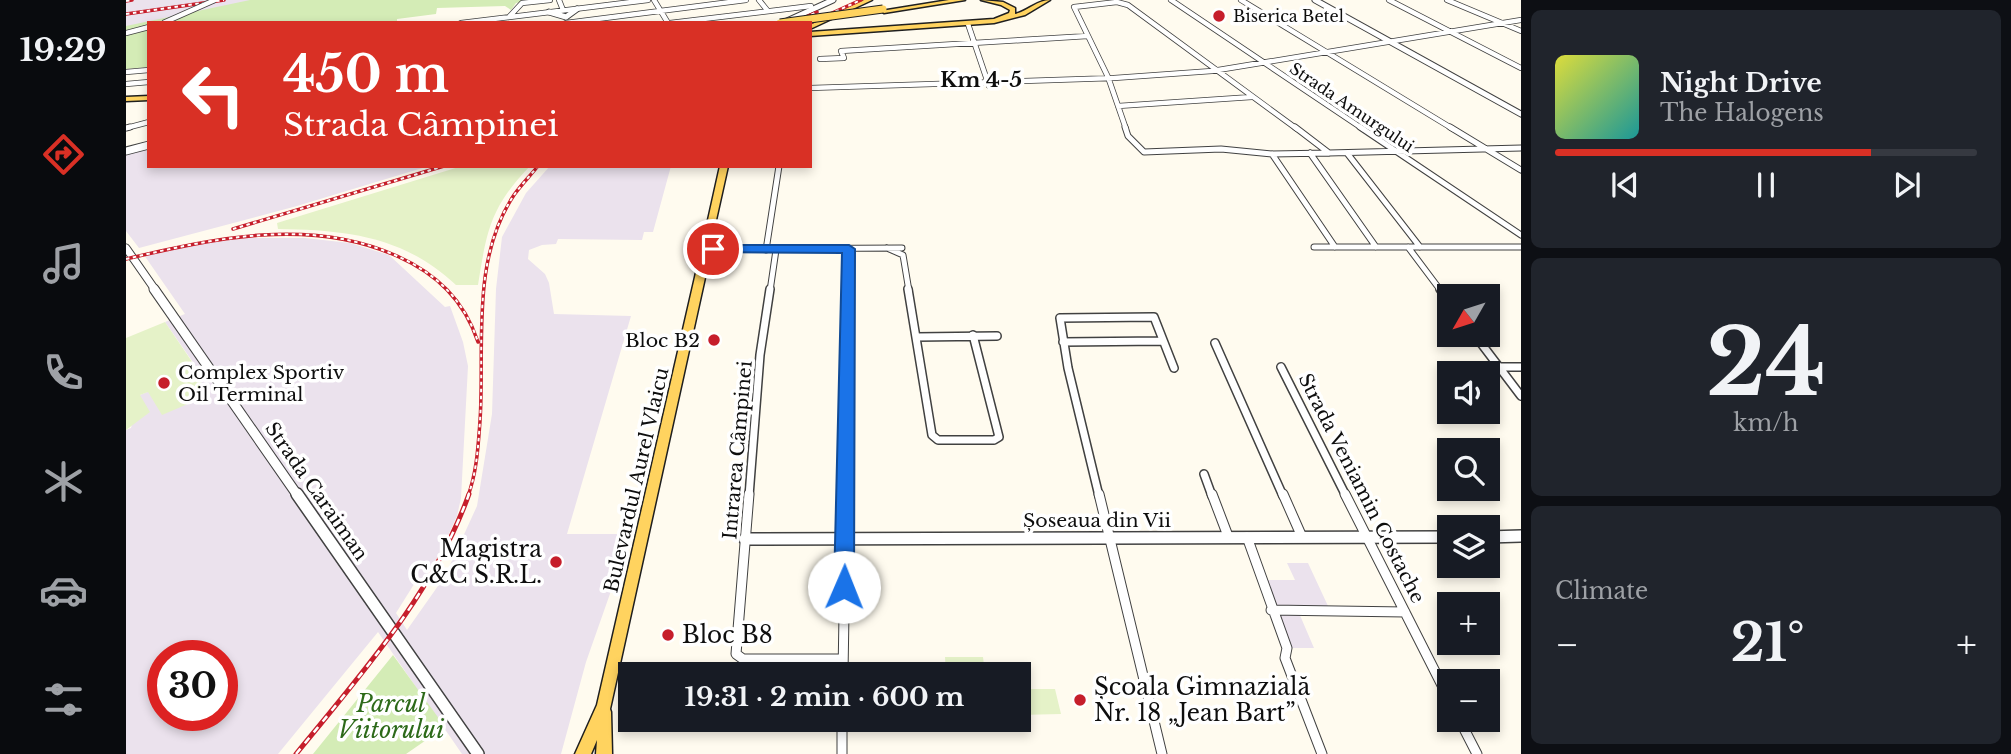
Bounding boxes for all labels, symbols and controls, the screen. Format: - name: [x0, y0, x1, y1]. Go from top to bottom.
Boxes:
- place label: Biserica Betel: [1233, 6, 1344, 26]
- marker: Biserica Betel: [1211, 8, 1227, 24]
- text: 19:29: [19, 30, 107, 70]
- text: 450 m: [283, 44, 449, 105]
- icon: left: [168, 49, 259, 140]
- street label: Strada Amurgului: [1286, 58, 1418, 156]
- district label: Km 4-5: [940, 67, 1022, 93]
- text: Night Drive: [1660, 67, 1822, 99]
- text: The Halogens: [1660, 99, 1824, 127]
- text: Strada Câmpinei: [283, 105, 558, 145]
- icon: directions: [39, 130, 88, 179]
- icon: previous: [1606, 166, 1644, 204]
- icon: pause: [1747, 166, 1785, 204]
- icon: next: [1888, 166, 1926, 204]
- pin: [683, 219, 743, 279]
- icon: arrive: [694, 230, 732, 268]
- icon: music: [39, 239, 88, 288]
- north arrow: [1437, 284, 1500, 346]
- map controls: [1437, 284, 1500, 732]
- text: 24: [1706, 307, 1826, 420]
- place label: Bloc B2: [625, 329, 700, 352]
- marker: Bloc B2: [706, 332, 722, 348]
- icon: phone: [39, 348, 88, 397]
- street label: Intrarea Câmpinei: [718, 359, 757, 540]
- place label: Complex Sportiv Oil Terminal: [178, 361, 345, 406]
- button: sound: [1437, 361, 1500, 424]
- street label: Bulevardul Aurel Vlaicu: [599, 365, 674, 595]
- street label: Strada Veniamin Costache: [1294, 370, 1430, 607]
- marker: Complex Sportiv Oil Terminal: [156, 375, 172, 391]
- text: km/h: [1733, 409, 1799, 437]
- street label: Strada Caraiman: [260, 418, 373, 565]
- button: search: [1437, 438, 1500, 501]
- icon: climate: [39, 457, 88, 506]
- street label: Șoseaua din Vii: [1023, 509, 1172, 532]
- button: layers: [1437, 515, 1500, 578]
- place label: Magistra C&C S.R.L.: [410, 535, 542, 589]
- position arrow: [807, 550, 881, 624]
- marker: Magistra C&C S.R.L.: [548, 554, 564, 570]
- icon: car: [39, 566, 88, 615]
- text: Climate: [1555, 577, 1648, 605]
- button: +: [1437, 592, 1500, 655]
- text: 21°: [1731, 611, 1805, 675]
- place label: Bloc B8: [682, 621, 773, 649]
- text: −: [1555, 621, 1579, 668]
- text: +: [1956, 621, 1977, 668]
- marker: Bloc B8: [660, 627, 676, 643]
- speed limit sign: 30: [147, 640, 238, 731]
- button: −: [1437, 669, 1500, 732]
- place label: Școala Gimnazială Nr. 18 „Jean Bart”: [1094, 673, 1311, 727]
- icon: filters: [39, 675, 88, 724]
- text: 19:31 · 2 min · 600 m: [685, 681, 964, 713]
- park label: Parcul Viitorului: [338, 690, 444, 744]
- marker: Școala Gimnazială Nr. 18 „Jean Bart”: [1072, 692, 1088, 708]

